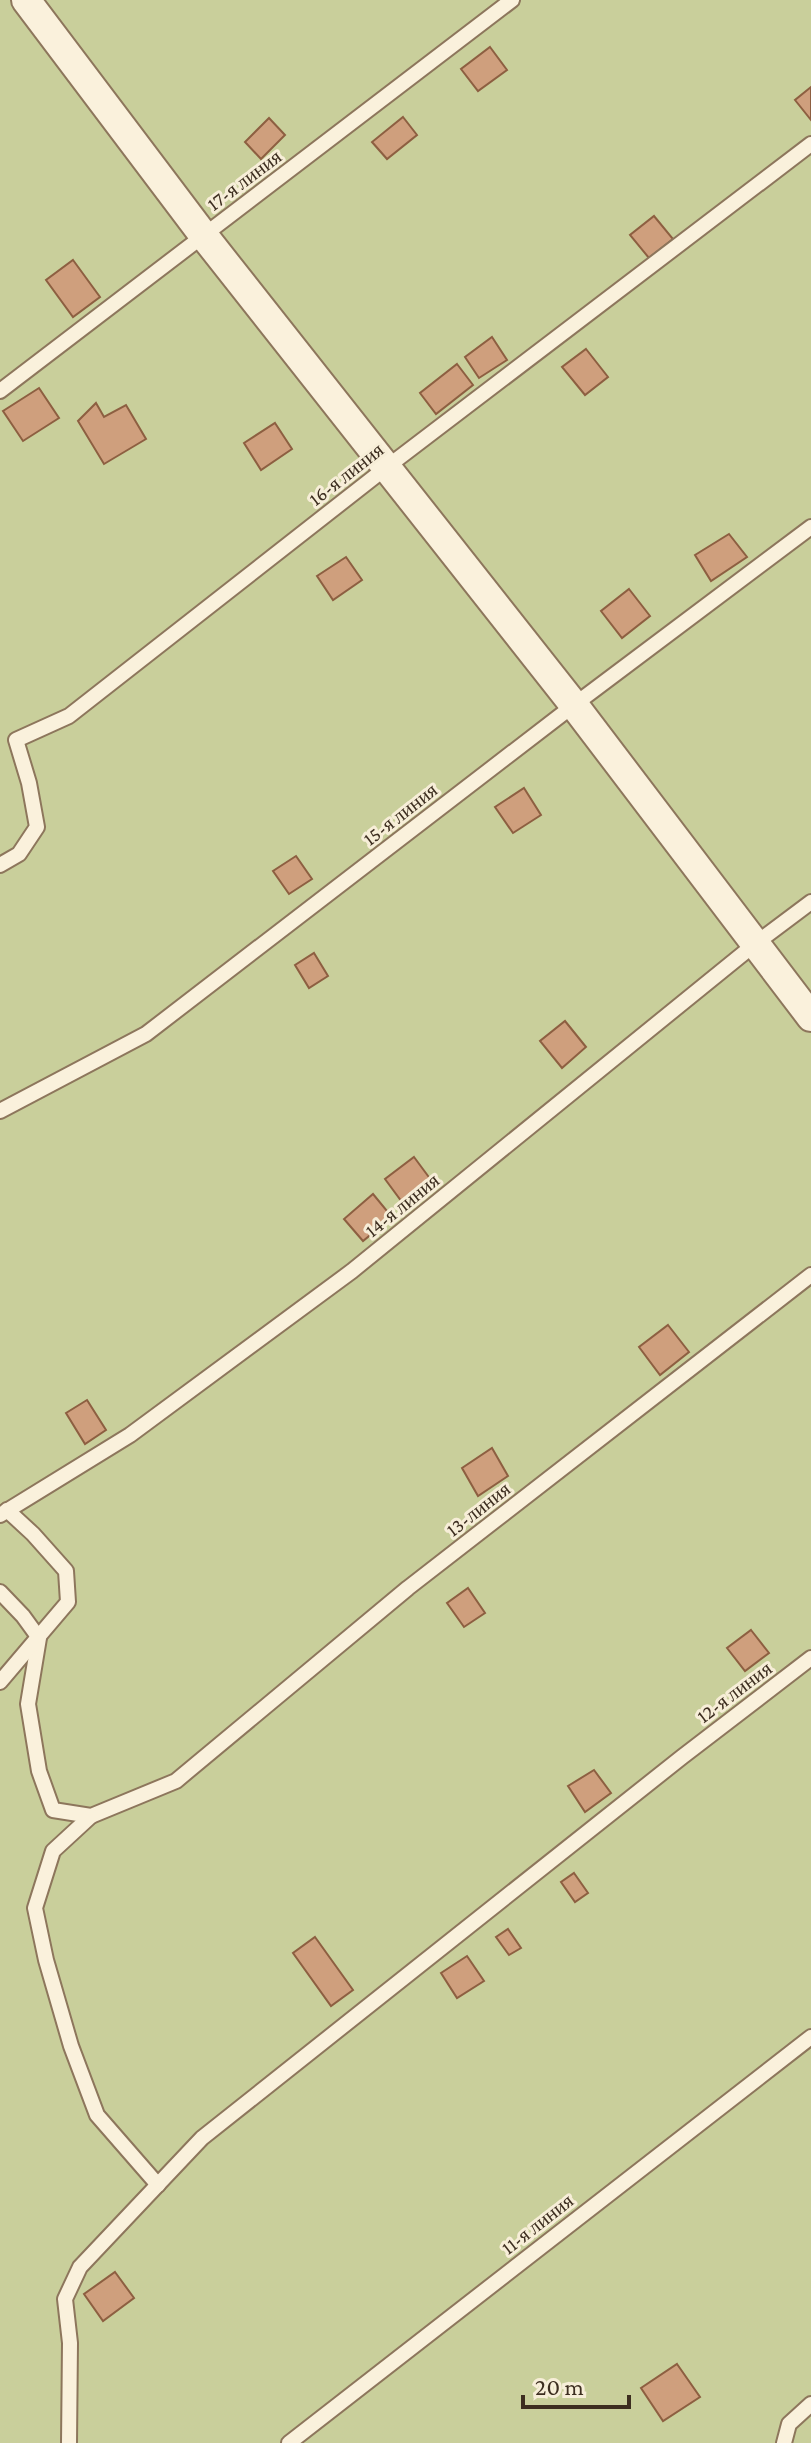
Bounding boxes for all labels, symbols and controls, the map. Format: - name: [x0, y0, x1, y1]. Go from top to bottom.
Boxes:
- street label: 17-я линия: [203, 145, 285, 215]
- street label: 16-я линия: [304, 438, 388, 510]
- street label: 15-я линия: [359, 778, 441, 850]
- street label: 14-я линия: [361, 1169, 443, 1241]
- street label: 13-линия: [442, 1477, 514, 1541]
- street label: 12-я линия: [692, 1657, 776, 1727]
- street label: 11-я линия: [497, 2189, 577, 2259]
- scale bar: [523, 2359, 629, 2409]
- text: 20 m: [535, 2373, 584, 2400]

